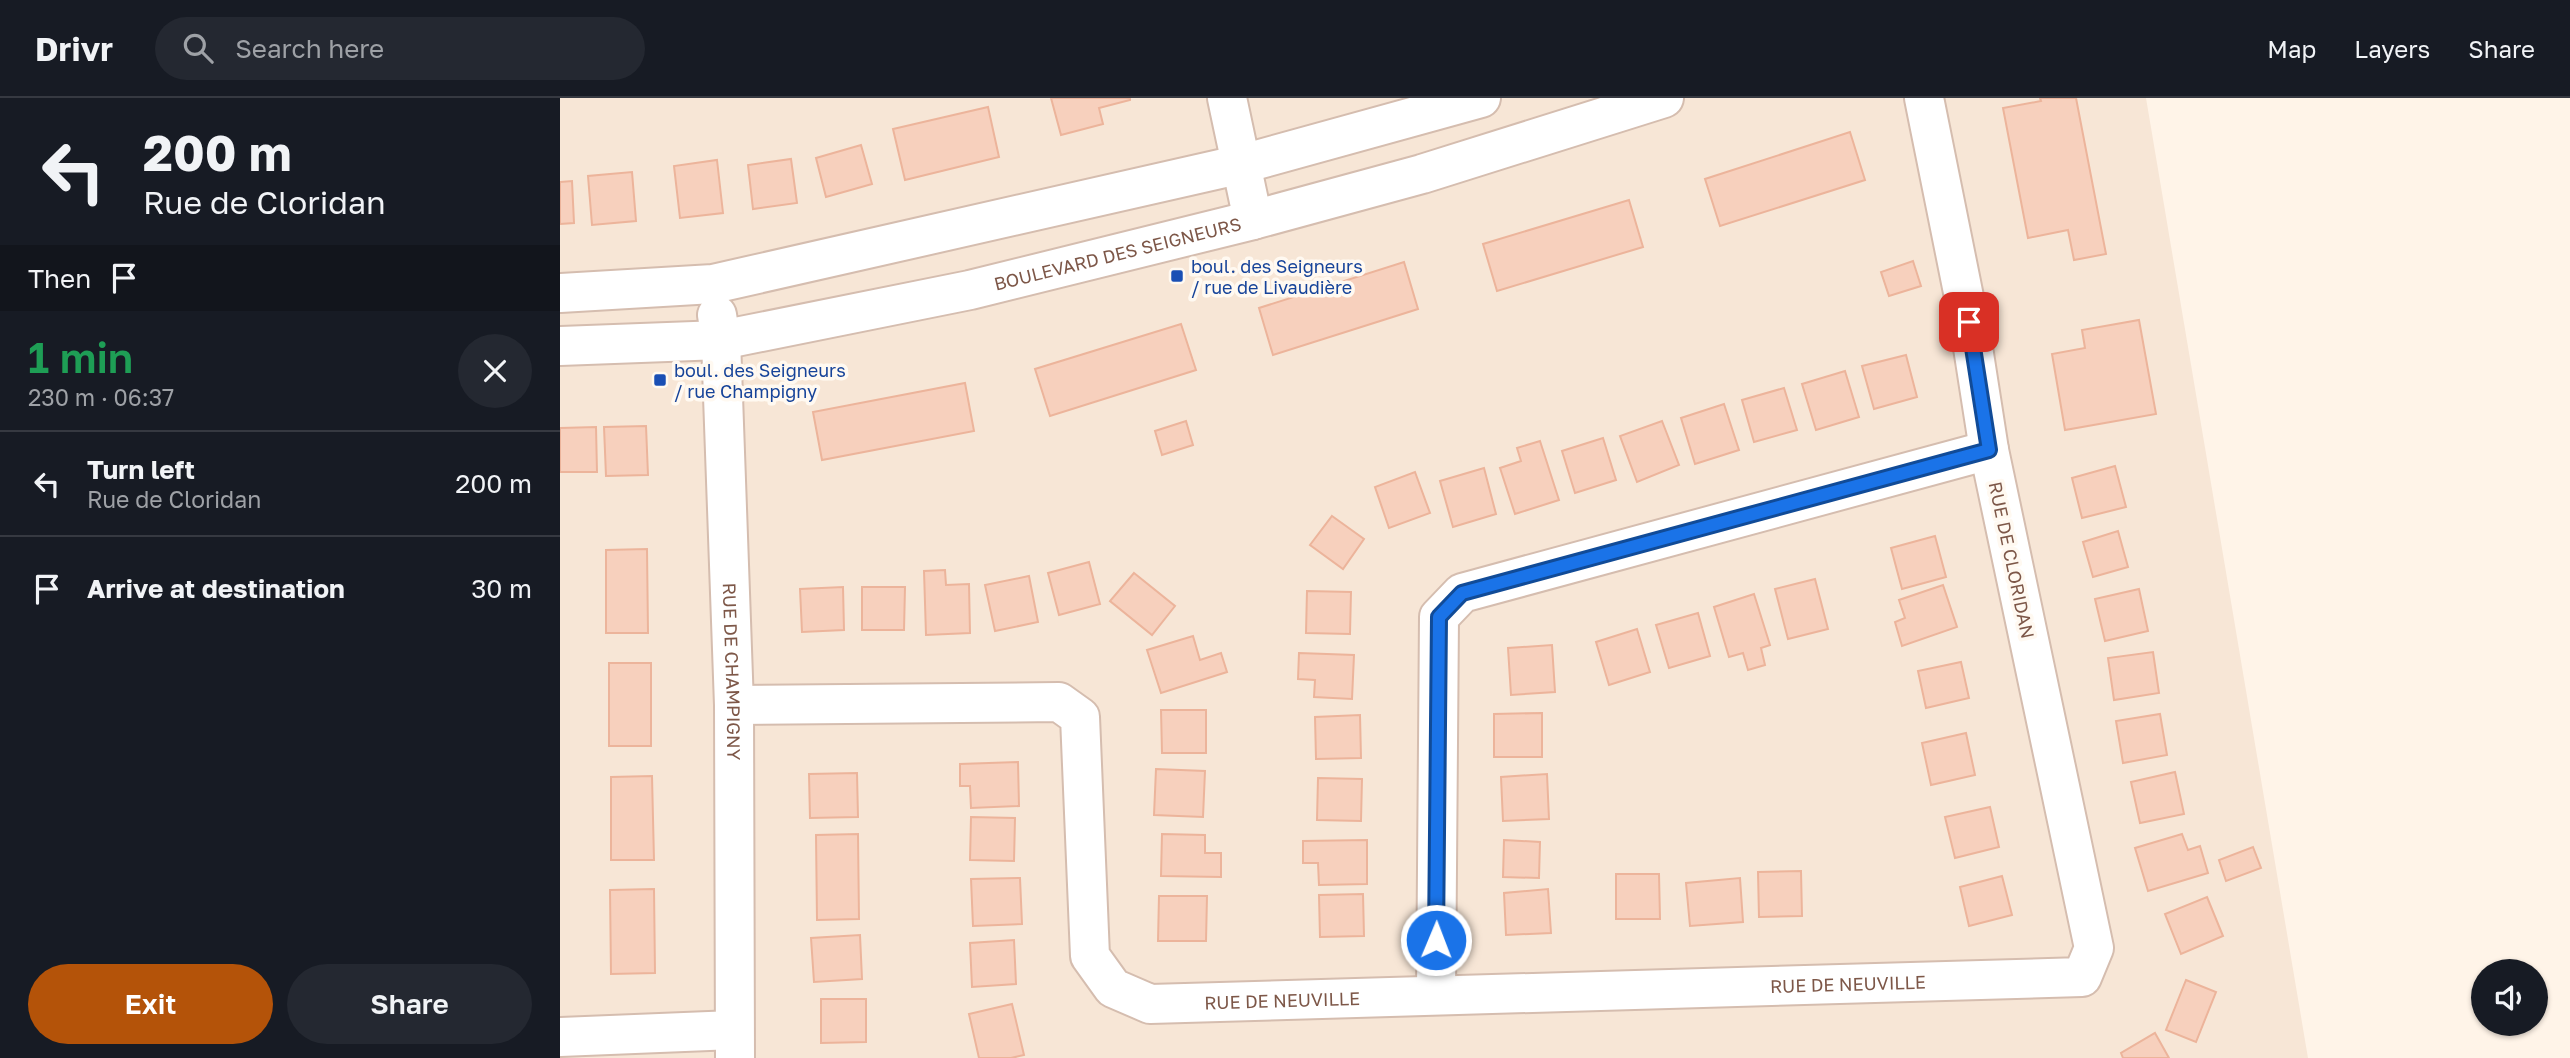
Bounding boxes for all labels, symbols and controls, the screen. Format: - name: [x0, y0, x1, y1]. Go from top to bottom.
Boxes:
- search box: [155, 17, 645, 80]
- text: Drivr: [35, 29, 113, 68]
- icon: search: [179, 29, 217, 67]
- text: Search here: [235, 33, 384, 64]
- text: Map: [2267, 34, 2316, 63]
- text: Layers: [2354, 34, 2430, 63]
- text: Share: [2468, 34, 2535, 63]
- text: 200 m: [143, 123, 292, 182]
- icon: left: [28, 126, 119, 217]
- text: Rue de Cloridan: [143, 183, 386, 221]
- street label: BOULEVARD DES SEIGNEURS: [992, 212, 1243, 295]
- place label: boul. des Seigneurs / rue de Livaudière: [1191, 255, 1363, 298]
- icon: arrive: [105, 259, 143, 297]
- text: Then: [28, 263, 91, 294]
- marker: boul. des Seigneurs / rue de Livaudière: [1169, 268, 1185, 284]
- pin: [1939, 292, 1999, 352]
- icon: arrive: [1950, 303, 1988, 341]
- text: 1 min: [28, 332, 133, 382]
- button: close: [458, 334, 532, 408]
- place label: boul. des Seigneurs / rue Champigny: [674, 359, 846, 402]
- marker: boul. des Seigneurs / rue Champigny: [652, 372, 668, 388]
- text: 230 m · 06:37: [28, 383, 174, 411]
- text: Turn left: [87, 454, 195, 485]
- icon: left: [28, 465, 66, 503]
- text: 200 m: [455, 468, 532, 499]
- street label: RUE DE CLORIDAN: [1985, 480, 2039, 640]
- text: Rue de Cloridan: [87, 485, 261, 513]
- icon: arrive: [28, 570, 66, 608]
- text: Arrive at destination: [87, 573, 345, 604]
- text: 30 m: [471, 573, 532, 604]
- street label: RUE DE CHAMPIGNY: [719, 582, 745, 761]
- position arrow: [1399, 903, 1473, 977]
- map controls: [2471, 959, 2548, 1036]
- button: sound: [2471, 959, 2548, 1036]
- button: Exit: [28, 964, 273, 1044]
- button: Share: [287, 964, 532, 1044]
- street label: RUE DE NEUVILLE: [1770, 971, 1926, 997]
- street label: RUE DE NEUVILLE: [1204, 987, 1360, 1013]

